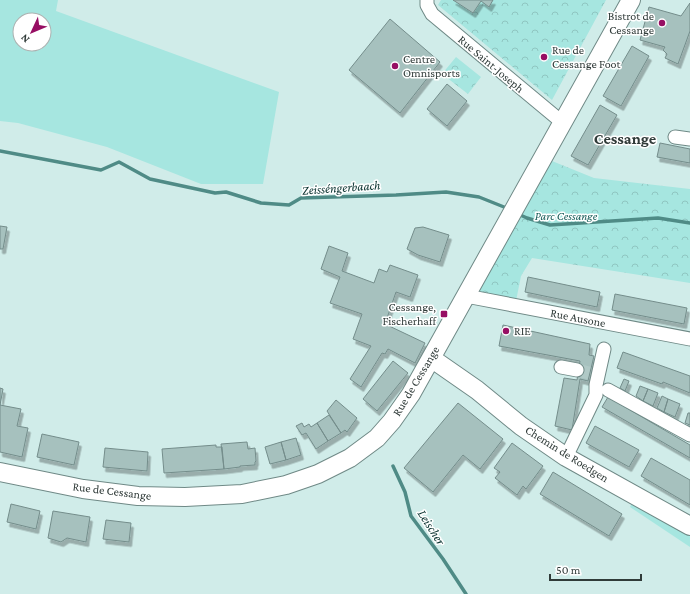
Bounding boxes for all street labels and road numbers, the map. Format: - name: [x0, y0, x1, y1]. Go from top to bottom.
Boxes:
- street label: Rue Saint-Joseph: [455, 32, 527, 96]
- street label: Rue Ausone: [549, 306, 607, 330]
- street label: Rue de Cessange: [390, 344, 442, 418]
- street label: Chemin de Roedgen: [523, 423, 612, 486]
- street label: Rue de Cessange: [72, 479, 152, 503]

